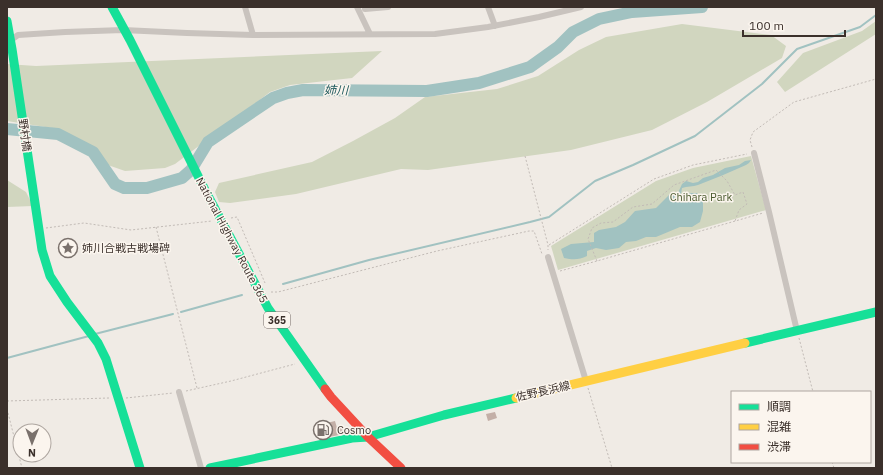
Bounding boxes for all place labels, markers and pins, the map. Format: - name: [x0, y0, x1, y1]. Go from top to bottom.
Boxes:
- place icon: 姉川合戦古戦場碑: [57, 237, 79, 259]
- place label: 姉川合戦古戦場碑: [82, 241, 170, 255]
- fuel station icon: Cosmo: [312, 419, 334, 441]
- place label: Cosmo: [337, 423, 371, 437]

